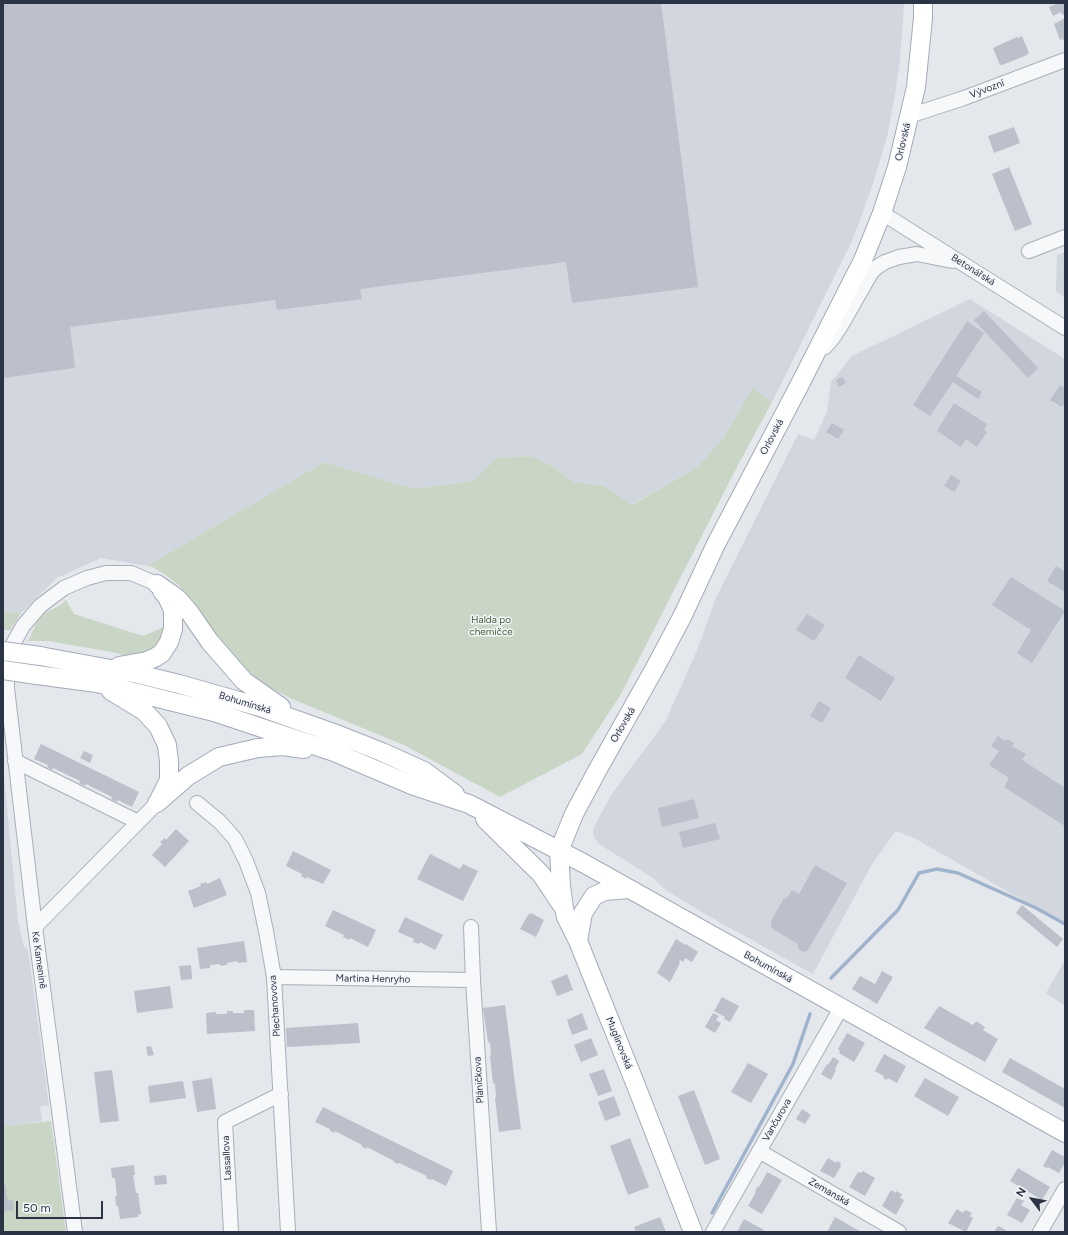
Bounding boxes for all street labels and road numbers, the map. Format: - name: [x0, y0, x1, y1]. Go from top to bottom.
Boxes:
- street label: Vývozní: [968, 77, 1006, 101]
- street label: Orlovská: [893, 122, 913, 162]
- street label: Betonářská: [949, 252, 997, 288]
- street label: Orlovská: [758, 417, 786, 457]
- street label: Bohumínská: [217, 689, 273, 717]
- street label: Orlovská: [608, 705, 638, 745]
- street label: Ke Kamenině: [29, 930, 49, 990]
- street label: Bohumínská: [741, 949, 795, 985]
- street label: Martina Henryho: [336, 972, 410, 986]
- street label: Plechanovova: [267, 975, 283, 1037]
- street label: Muglinovská: [603, 1015, 635, 1071]
- street label: Pláničkova: [471, 1056, 487, 1104]
- street label: Vančurova: [760, 1096, 794, 1144]
- street label: Lassallova: [220, 1135, 234, 1181]
- street label: Zemanská: [806, 1175, 852, 1209]

